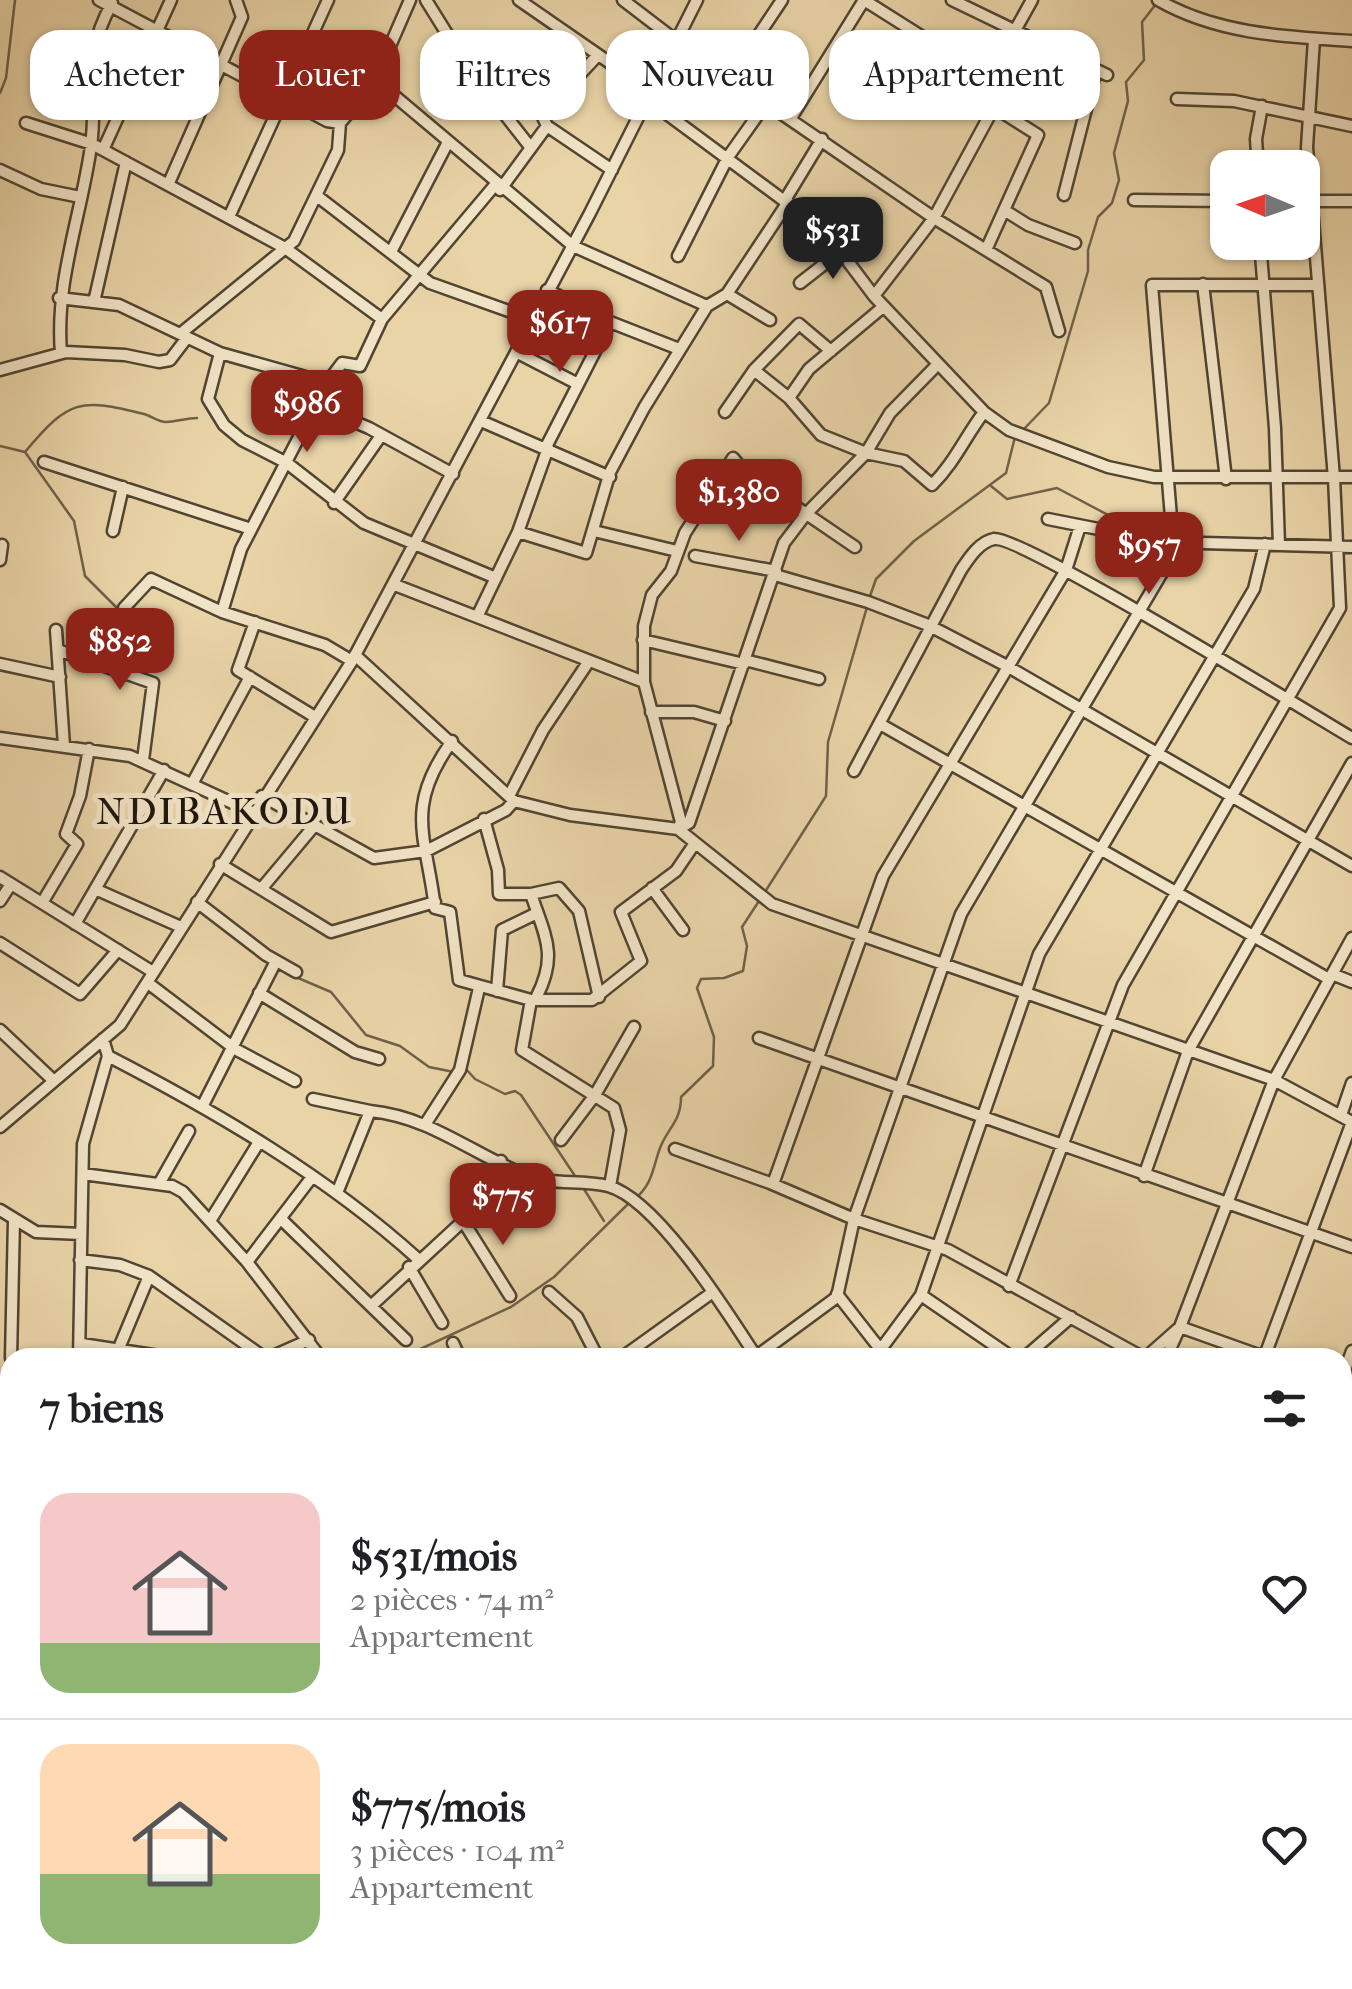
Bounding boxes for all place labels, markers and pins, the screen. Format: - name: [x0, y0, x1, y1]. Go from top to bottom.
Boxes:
- pin: $531: [774, 197, 892, 282]
- pin: $617: [501, 290, 619, 375]
- pin: $986: [248, 370, 366, 455]
- pin: $1,380: [658, 459, 820, 544]
- pin: $957: [1090, 512, 1208, 597]
- pin: $852: [61, 608, 179, 693]
- pin: $775: [444, 1163, 562, 1248]

